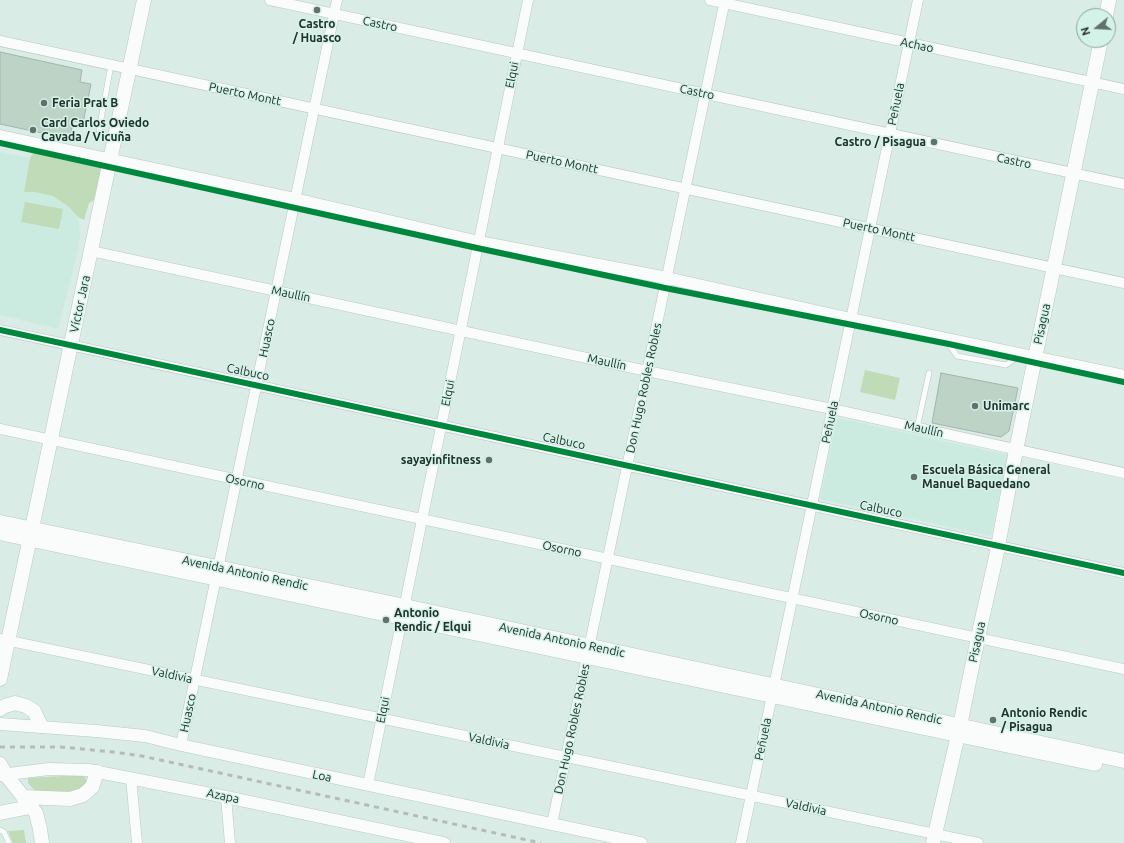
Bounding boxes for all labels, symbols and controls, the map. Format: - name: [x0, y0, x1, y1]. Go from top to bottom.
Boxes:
- marker: Castro / Huasco: [312, 5, 322, 15]
- north arrow: [1076, 8, 1116, 48]
- street label: Castro: [361, 13, 399, 35]
- place label: Castro / Huasco: [293, 17, 341, 45]
- text: N: [1079, 26, 1093, 37]
- street label: Achao: [899, 34, 935, 56]
- street label: Elqui: [502, 61, 522, 89]
- street label: Puerto Montt: [208, 79, 282, 109]
- street label: Castro: [678, 81, 716, 103]
- street label: Peñuela: [884, 81, 908, 127]
- place label: Feria Prat B: [52, 96, 118, 110]
- marker: Feria Prat B: [39, 98, 49, 108]
- place label: Card Carlos Oviedo Cavada / Vicuña: [41, 116, 149, 144]
- marker: Card Carlos Oviedo Cavada / Vicuña: [28, 125, 38, 135]
- place label: Castro / Pisagua: [834, 135, 926, 149]
- marker: Castro / Pisagua: [929, 137, 939, 147]
- street label: Puerto Montt: [525, 147, 599, 177]
- street label: Castro: [995, 150, 1033, 172]
- street label: Puerto Montt: [842, 215, 916, 245]
- street label: Víctor Jara: [67, 274, 93, 334]
- street label: Maullín: [270, 283, 312, 305]
- street label: Pisagua: [1031, 302, 1053, 346]
- street label: Huasco: [256, 317, 278, 359]
- street label: Don Hugo Robles Robles: [623, 322, 665, 454]
- street label: Maullín: [586, 351, 628, 373]
- street label: Calbuco: [225, 360, 271, 384]
- street label: Elqui: [438, 379, 458, 407]
- street label: Peñuela: [818, 399, 842, 445]
- place label: Unimarc: [983, 399, 1029, 413]
- marker: Unimarc: [970, 401, 980, 411]
- street label: Maullín: [903, 418, 945, 440]
- street label: Calbuco: [541, 429, 587, 453]
- place label: sayayinfitness: [401, 453, 481, 467]
- marker: sayayinfitness: [484, 455, 494, 465]
- place label: Escuela Básica General Manuel Baquedano: [922, 463, 1050, 491]
- street label: Osorno: [224, 471, 266, 493]
- marker: Escuela Básica General Manuel Baquedano: [909, 472, 919, 482]
- street label: Calbuco: [858, 497, 904, 521]
- street label: Osorno: [541, 538, 583, 560]
- street label: Avenida Antonio Rendic: [181, 553, 309, 593]
- place label: Antonio Rendic / Elqui: [394, 606, 471, 634]
- street label: Osorno: [858, 606, 900, 628]
- marker: Antonio Rendic / Elqui: [381, 615, 391, 625]
- street label: Avenida Antonio Rendic: [498, 620, 626, 660]
- street label: Pisagua: [966, 620, 988, 664]
- street label: Don Hugo Robles Robles: [551, 663, 593, 795]
- street label: Valdivia: [150, 664, 194, 686]
- street label: Avenida Antonio Rendic: [815, 687, 943, 727]
- street label: Huasco: [177, 692, 199, 734]
- street label: Elqui: [373, 696, 393, 724]
- place label: Antonio Rendic / Pisagua: [1001, 706, 1087, 734]
- marker: Antonio Rendic / Pisagua: [988, 715, 998, 725]
- street label: Peñuela: [751, 716, 775, 762]
- street label: Valdivia: [467, 730, 511, 752]
- street label: Loa: [311, 767, 333, 785]
- street label: Azapa: [205, 786, 241, 806]
- street label: Valdivia: [784, 796, 828, 818]

